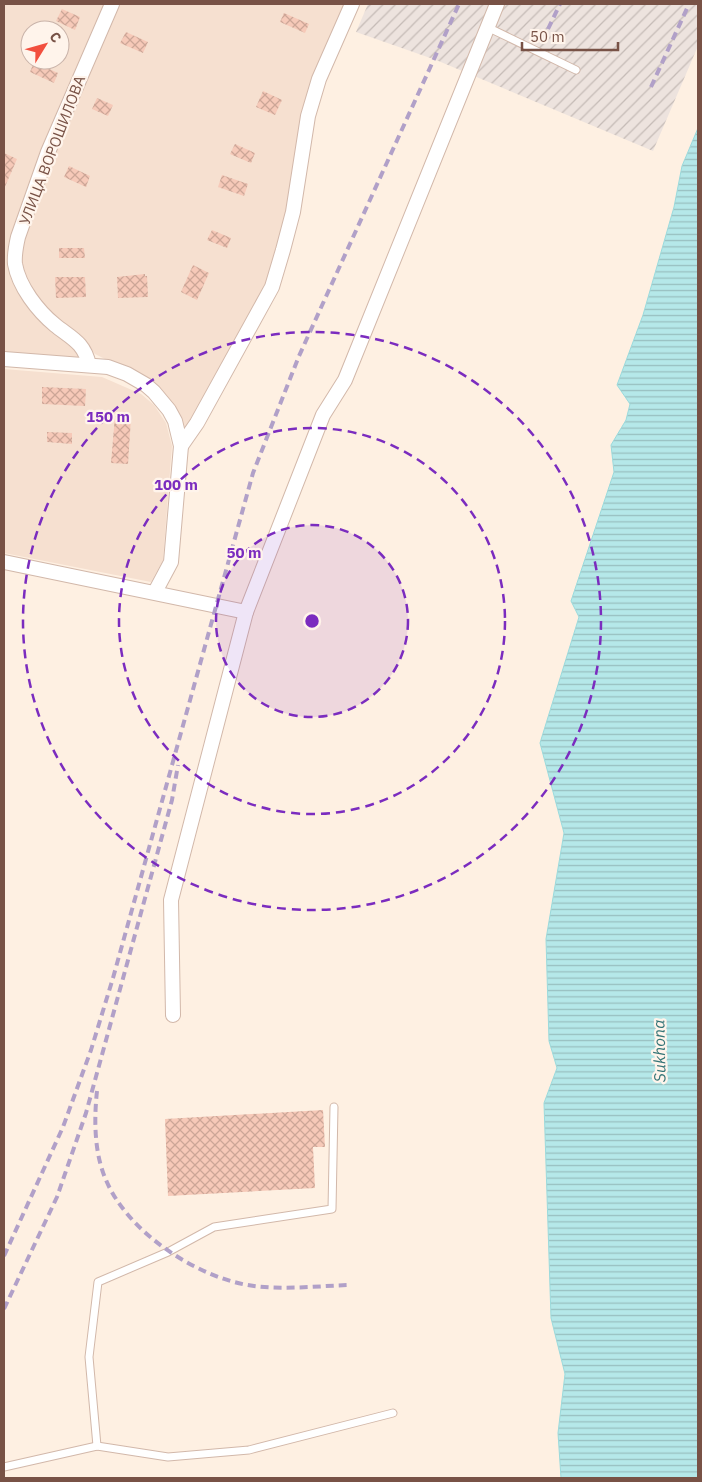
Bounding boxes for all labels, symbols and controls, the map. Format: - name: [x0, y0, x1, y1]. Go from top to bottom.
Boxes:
- north arrow: [20, 20, 70, 70]
- scale bar: [522, 20, 618, 52]
- text: 50 m: [530, 27, 565, 46]
- text: С: [45, 28, 65, 46]
- street label: УЛИЦА ВОРОШИЛОВА: [15, 72, 89, 227]
- text: 150 m: [86, 407, 130, 426]
- text: 100 m: [154, 475, 198, 494]
- text: 50 m: [227, 543, 261, 562]
- centre of rings: [303, 612, 321, 630]
- water label: Sukhona: [648, 1019, 670, 1083]

